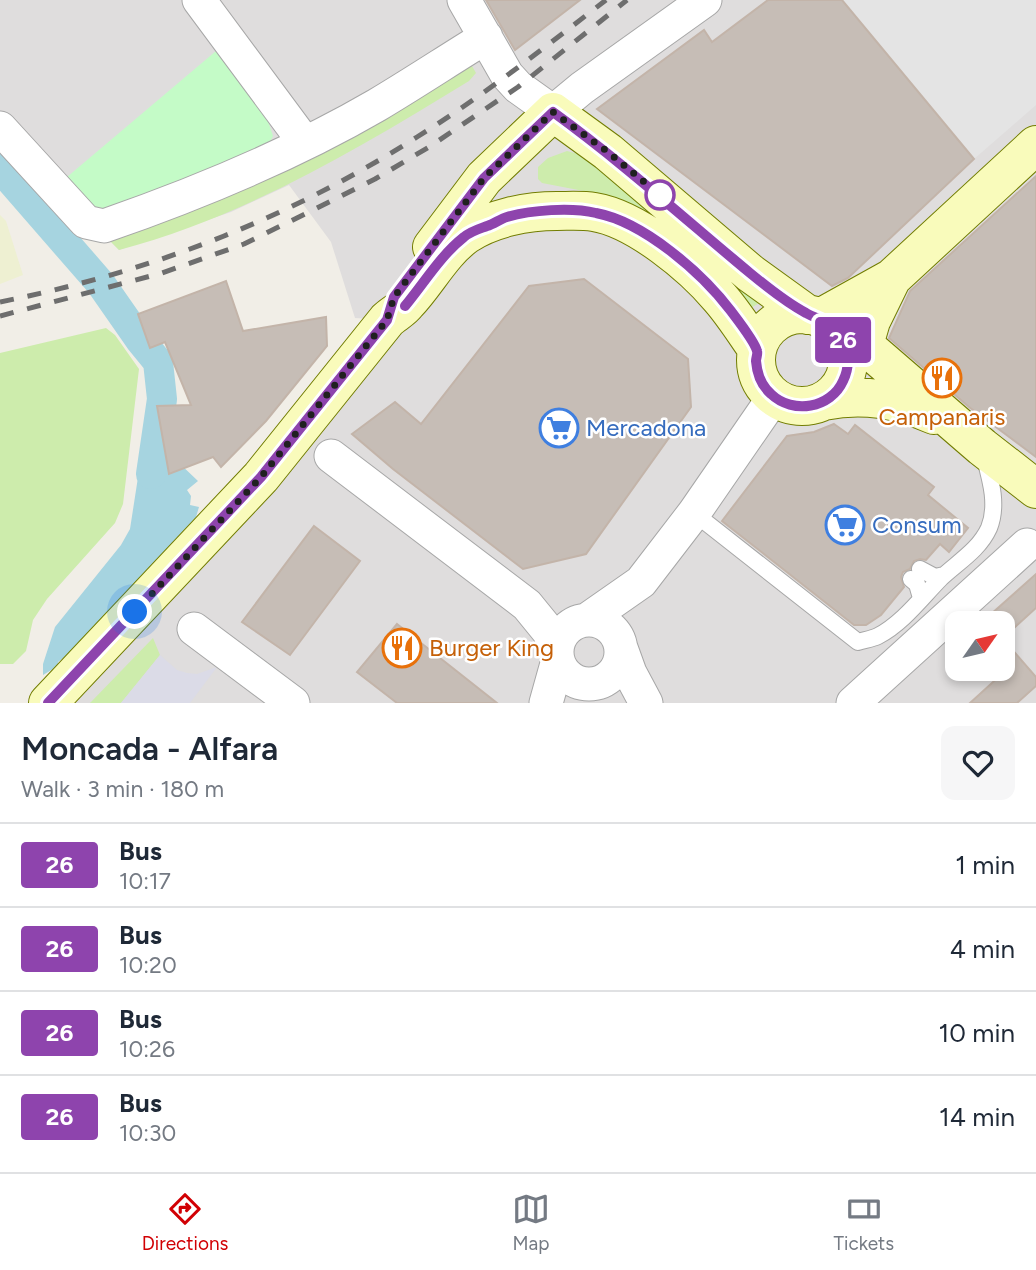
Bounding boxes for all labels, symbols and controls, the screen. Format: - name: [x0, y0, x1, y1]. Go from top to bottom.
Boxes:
- unlabelled marker: [645, 180, 675, 210]
- line badge: 26: [812, 317, 874, 363]
- text: 26: [829, 325, 857, 354]
- restaurant icon: Campanaris: [921, 357, 963, 399]
- place label: Campanaris: [879, 402, 1005, 431]
- supermarket icon: Mercadona: [538, 407, 580, 449]
- place label: Mercadona: [586, 413, 706, 442]
- supermarket icon: Consum: [824, 504, 866, 546]
- place label: Consum: [872, 510, 962, 539]
- your location: [117, 594, 152, 629]
- north arrow: [945, 611, 1015, 681]
- map controls: [945, 611, 1015, 681]
- restaurant icon: Burger King: [381, 627, 423, 669]
- place label: Burger King: [429, 633, 554, 662]
- button: heart: [941, 726, 1015, 800]
- text: Moncada - Alfara: [21, 729, 278, 768]
- text: Walk · 3 min · 180 m: [21, 775, 224, 803]
- text: Bus: [119, 835, 162, 867]
- text: 1 min: [955, 849, 1015, 881]
- text: 26: [46, 850, 73, 879]
- text: 10:17: [119, 867, 171, 895]
- text: Bus: [119, 919, 162, 951]
- text: 4 min: [950, 933, 1015, 965]
- text: 26: [46, 934, 73, 963]
- text: 10:20: [119, 951, 177, 979]
- text: Bus: [119, 1003, 162, 1035]
- text: 10 min: [939, 1017, 1015, 1049]
- text: 26: [46, 1018, 73, 1047]
- text: 10:26: [119, 1035, 175, 1063]
- text: Bus: [119, 1087, 162, 1119]
- text: 14 min: [939, 1101, 1015, 1133]
- text: 26: [46, 1102, 73, 1131]
- text: 10:30: [119, 1119, 176, 1147]
- tab: Directions: [142, 1190, 228, 1255]
- tab: Map: [512, 1190, 550, 1255]
- tab: Tickets: [834, 1190, 894, 1255]

